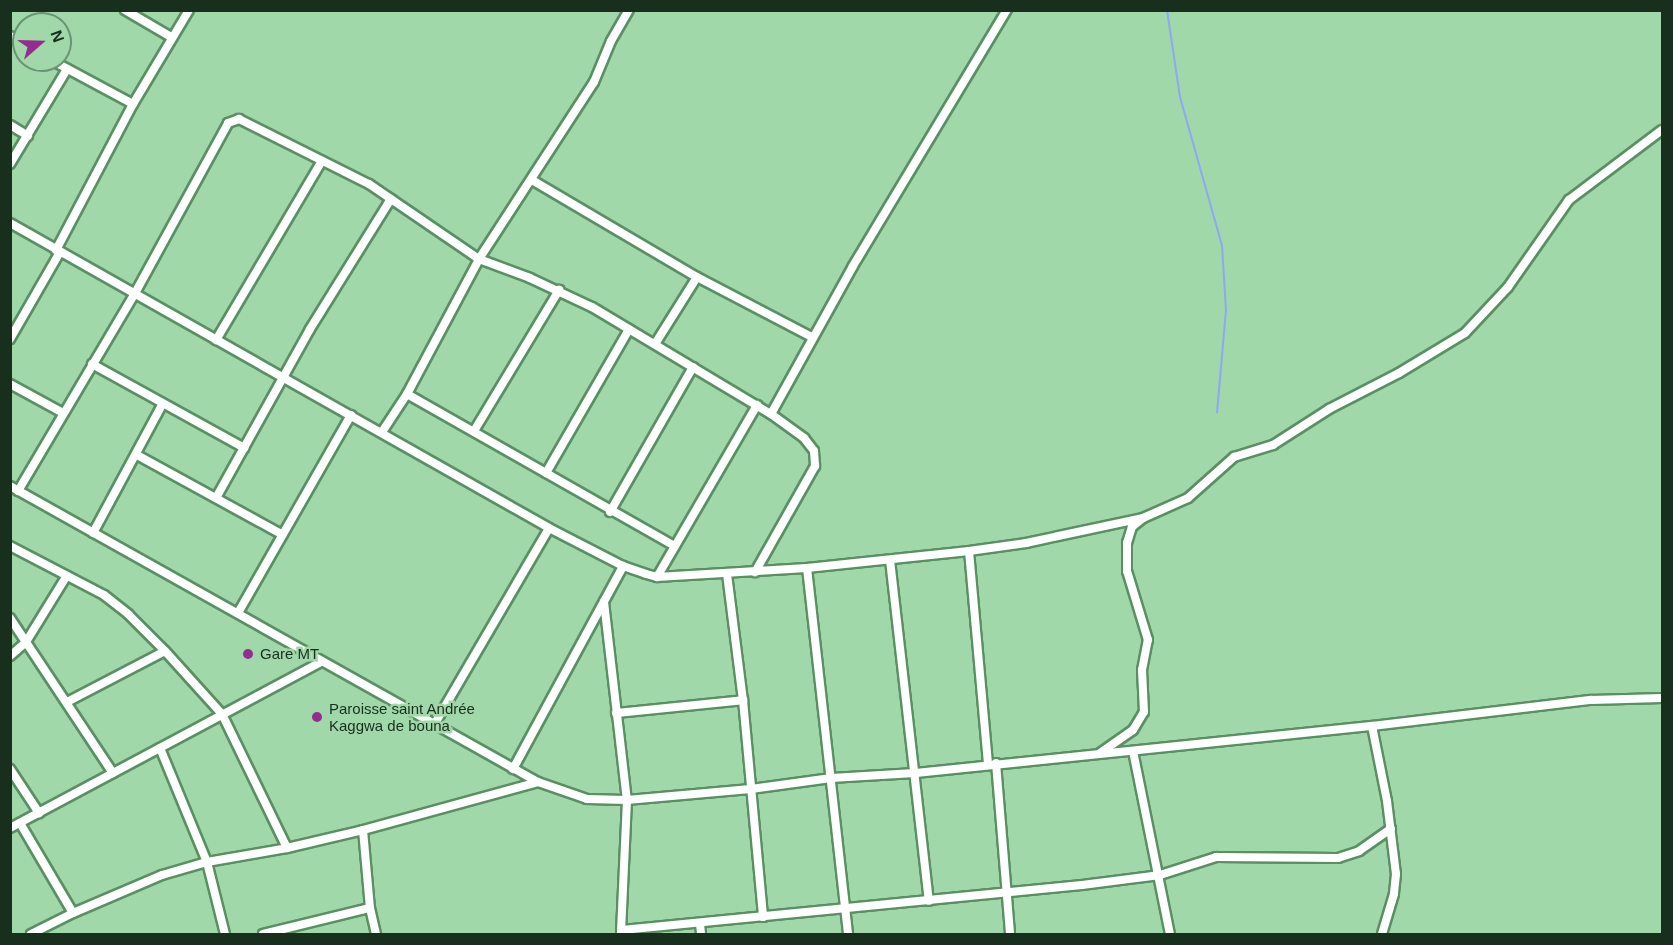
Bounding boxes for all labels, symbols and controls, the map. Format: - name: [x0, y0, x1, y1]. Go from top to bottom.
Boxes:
- north arrow: [12, 12, 72, 72]
- text: N: [48, 28, 67, 45]
- place label: Gare MT: [260, 645, 319, 663]
- marker: Gare MT: [241, 647, 255, 661]
- place label: Paroisse saint Andrée Kaggwa de bouna: [329, 699, 476, 734]
- marker: Paroisse saint Andrée Kaggwa de bouna: [310, 710, 324, 724]

